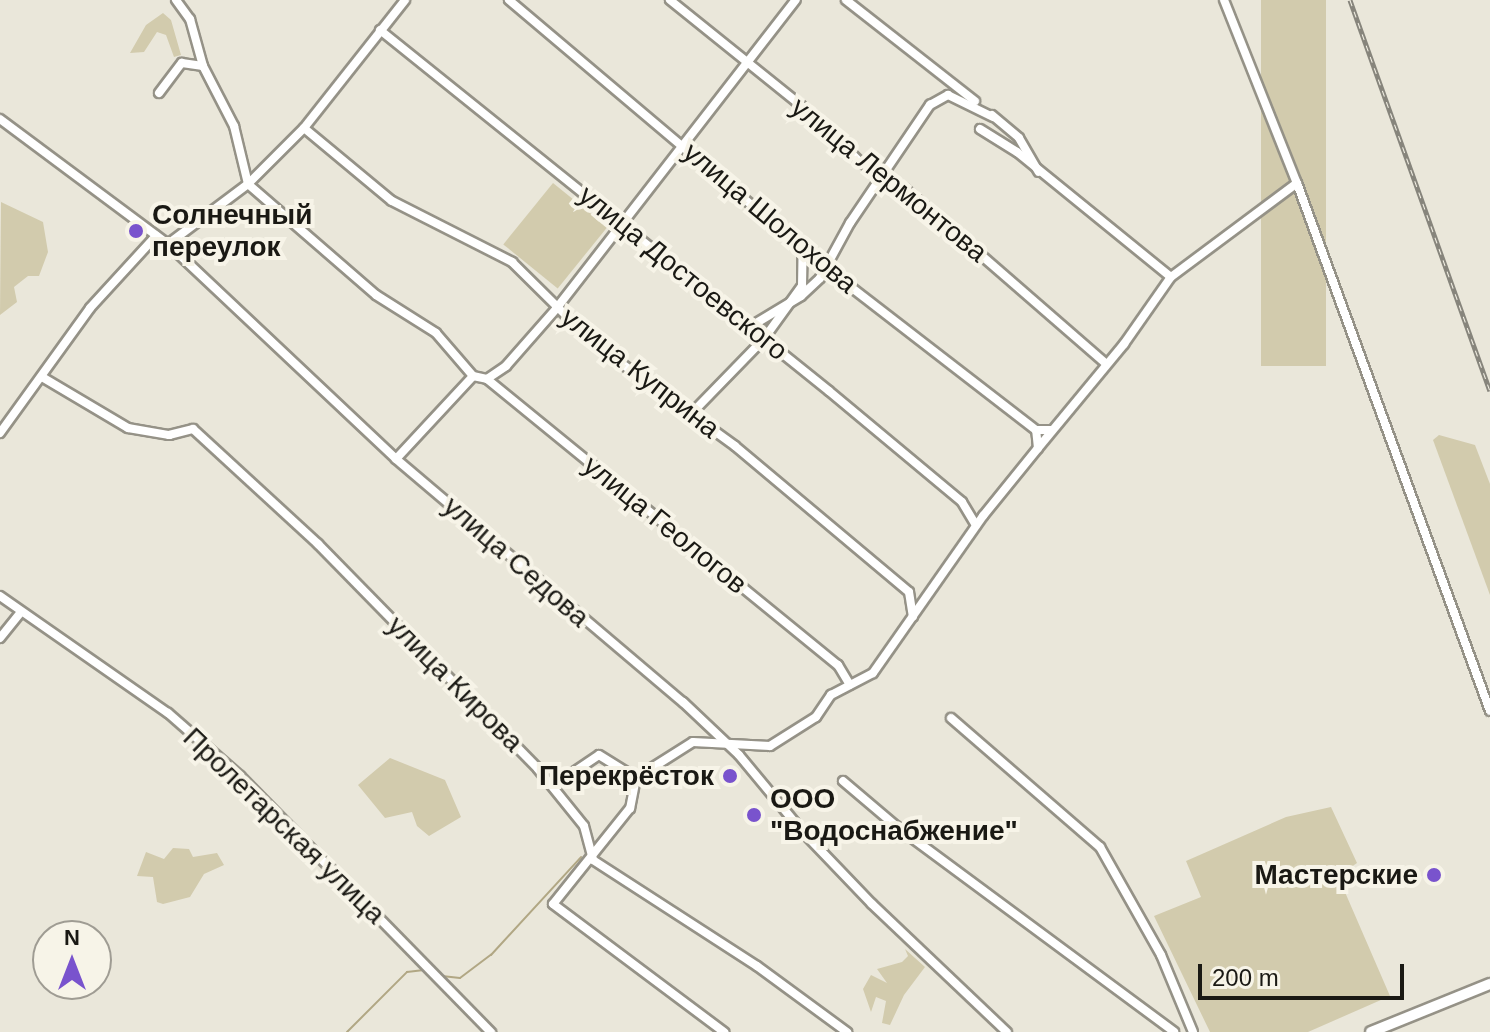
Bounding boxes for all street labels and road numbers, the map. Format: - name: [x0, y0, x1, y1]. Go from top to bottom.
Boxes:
- street label: улица Лермонтова: [784, 91, 994, 269]
- street label: улица Шолохова: [676, 135, 864, 301]
- street label: улица Достоевского: [572, 178, 794, 368]
- street label: улица Куприна: [554, 301, 726, 445]
- street label: улица Геологов: [576, 449, 754, 601]
- street label: улица Седова: [436, 490, 596, 634]
- street label: улица Кирова: [380, 609, 530, 759]
- street label: Пролетарская улица: [176, 721, 392, 931]

